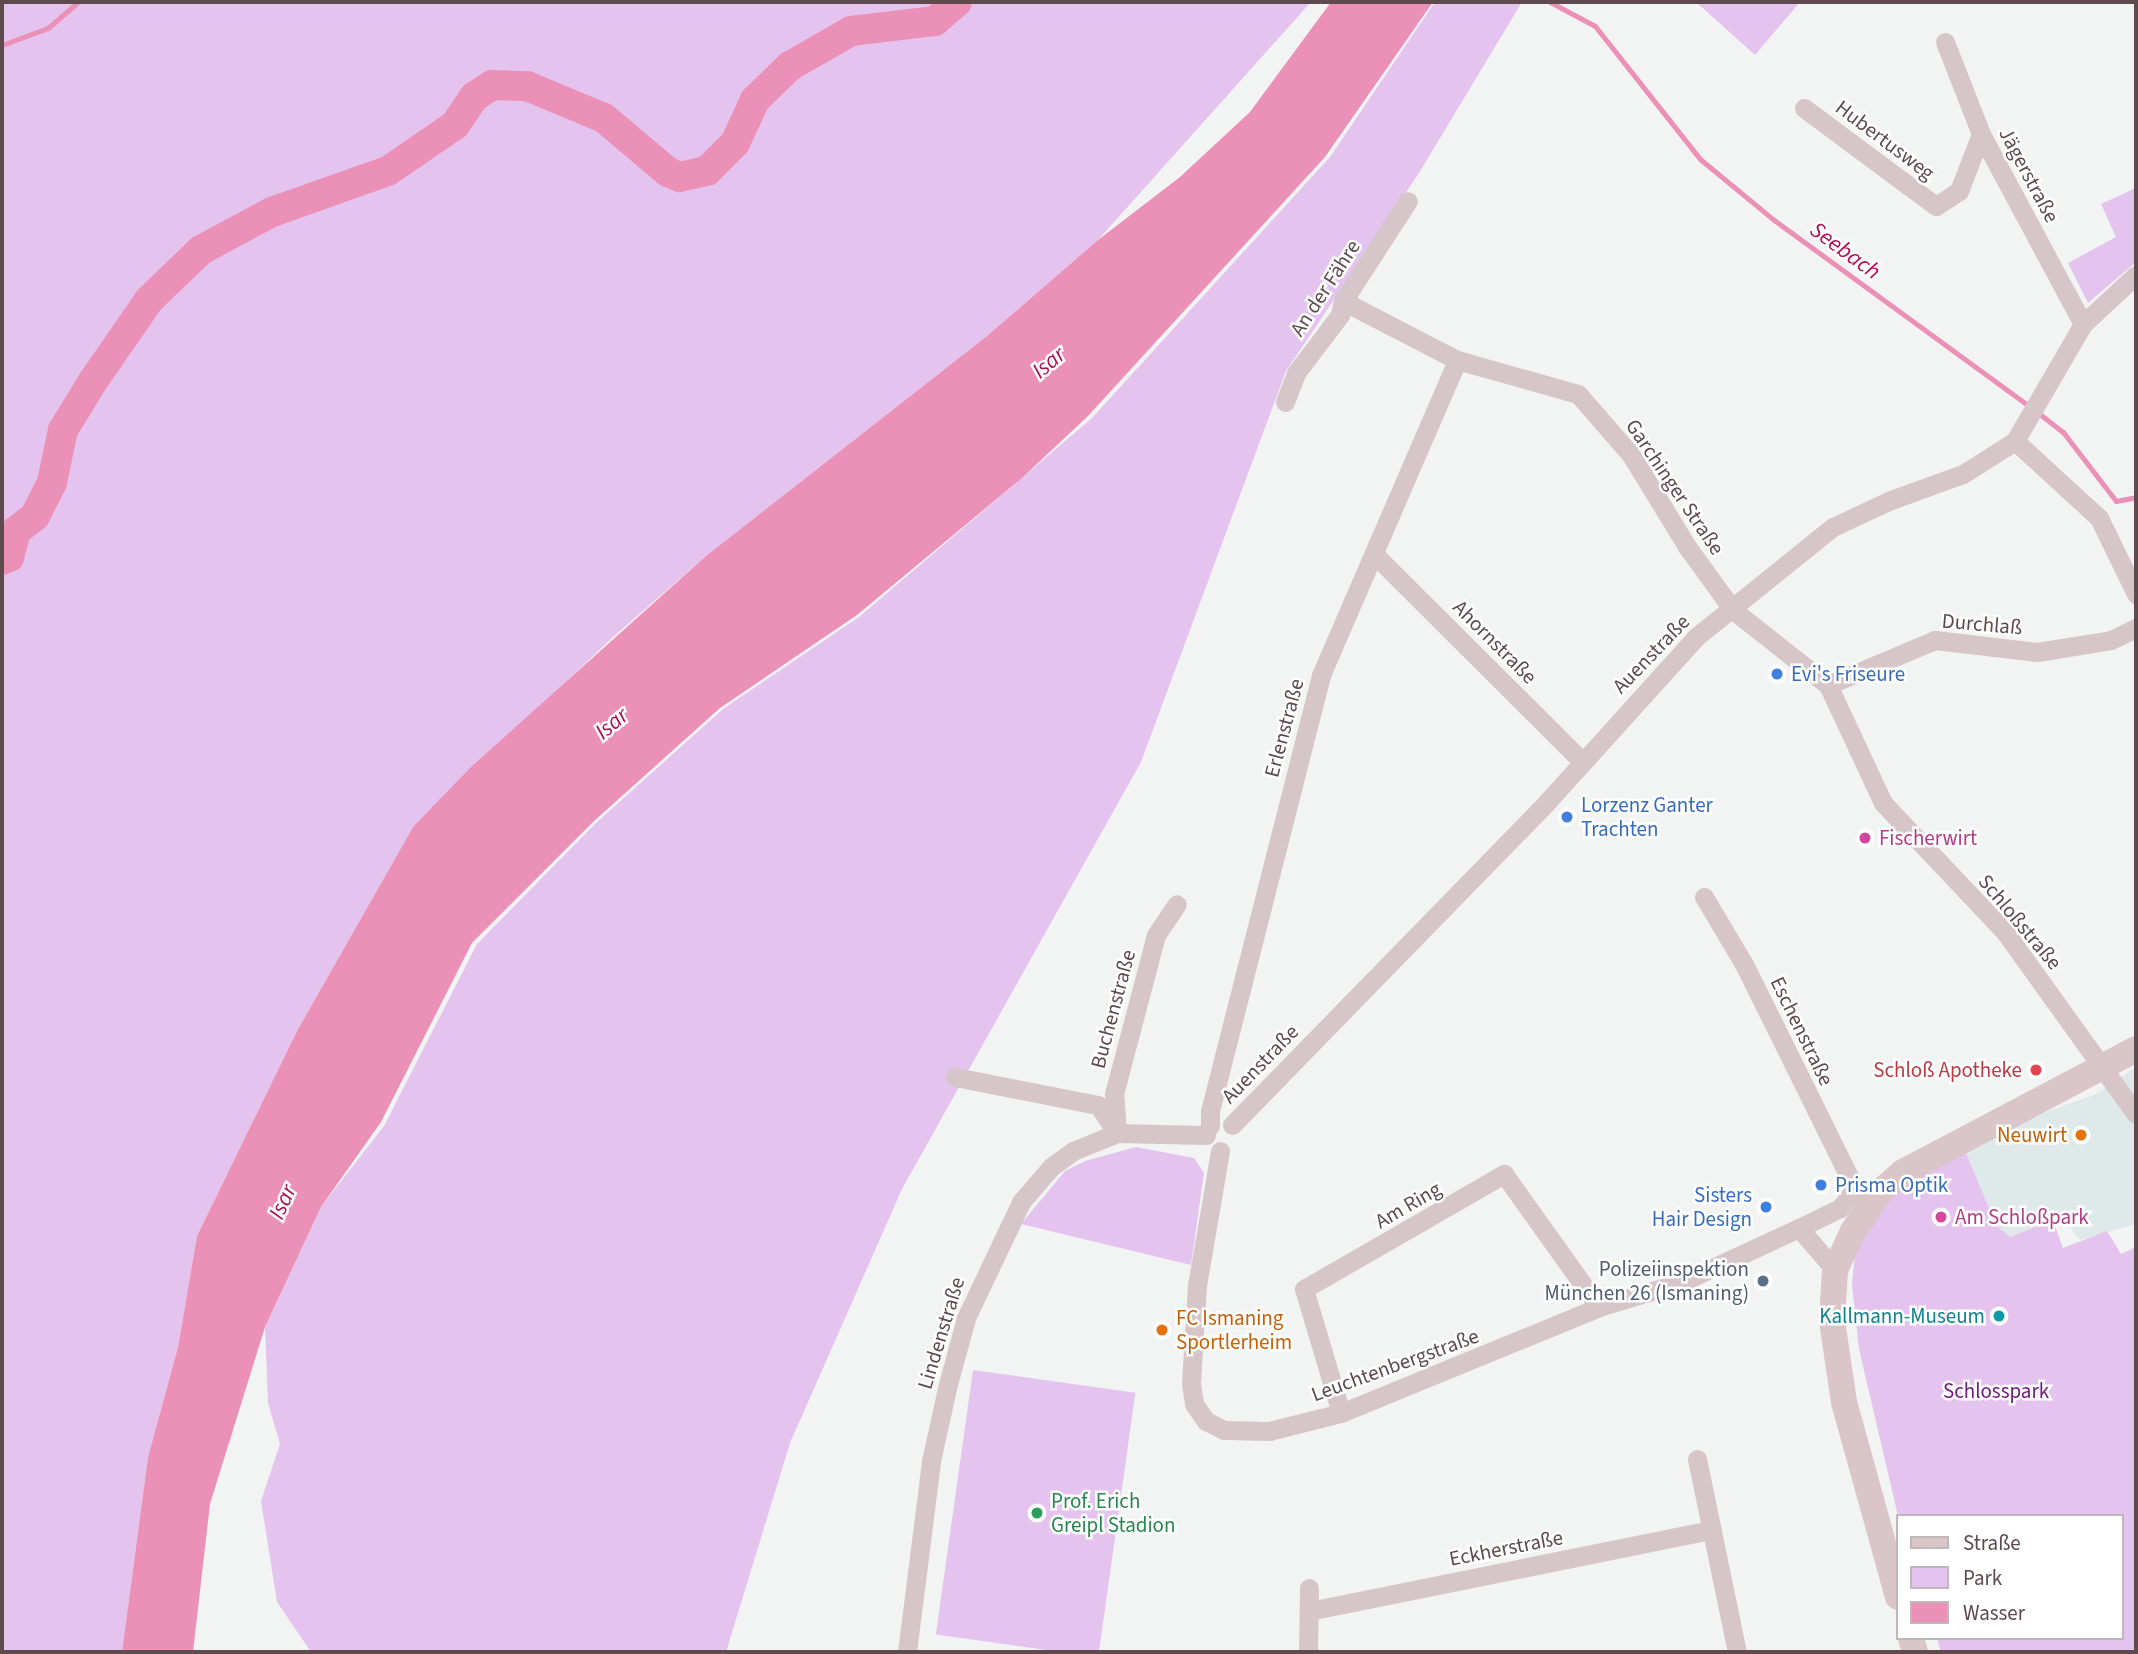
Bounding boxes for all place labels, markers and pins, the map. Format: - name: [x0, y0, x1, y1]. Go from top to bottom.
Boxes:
- place label: Evi's Friseure: [1791, 661, 1905, 687]
- marker: Evi's Friseure: [1769, 666, 1785, 682]
- place label: Lorzenz Ganter Trachten: [1581, 792, 1713, 842]
- marker: Lorzenz Ganter Trachten: [1559, 809, 1575, 825]
- place label: Fischerwirt: [1879, 825, 1977, 851]
- marker: Fischerwirt: [1857, 830, 1873, 846]
- place label: Schloß Apotheke: [1873, 1057, 2022, 1083]
- marker: Schloß Apotheke: [2028, 1062, 2044, 1078]
- place label: Neuwirt: [1997, 1122, 2067, 1148]
- marker: Neuwirt: [2073, 1127, 2089, 1143]
- place label: Prisma Optik: [1835, 1172, 1948, 1198]
- marker: Prisma Optik: [1813, 1177, 1829, 1193]
- place label: Sisters Hair Design: [1652, 1182, 1752, 1232]
- marker: Sisters Hair Design: [1758, 1199, 1774, 1215]
- place label: Am Schloßpark: [1955, 1204, 2089, 1230]
- marker: Am Schloßpark: [1933, 1209, 1949, 1225]
- place label: Polizeiinspektion München 26 (Ismaning): [1545, 1256, 1749, 1306]
- marker: Polizeiinspektion München 26 (Ismaning): [1755, 1273, 1771, 1289]
- place label: Kallmann-Museum: [1819, 1303, 1985, 1329]
- place label: FC Ismaning Sportlerheim: [1176, 1305, 1292, 1355]
- marker: Kallmann-Museum: [1991, 1308, 2007, 1324]
- marker: FC Ismaning Sportlerheim: [1154, 1322, 1170, 1338]
- place label: Prof. Erich Greipl Stadion: [1051, 1488, 1175, 1538]
- marker: Prof. Erich Greipl Stadion: [1029, 1505, 1045, 1521]

